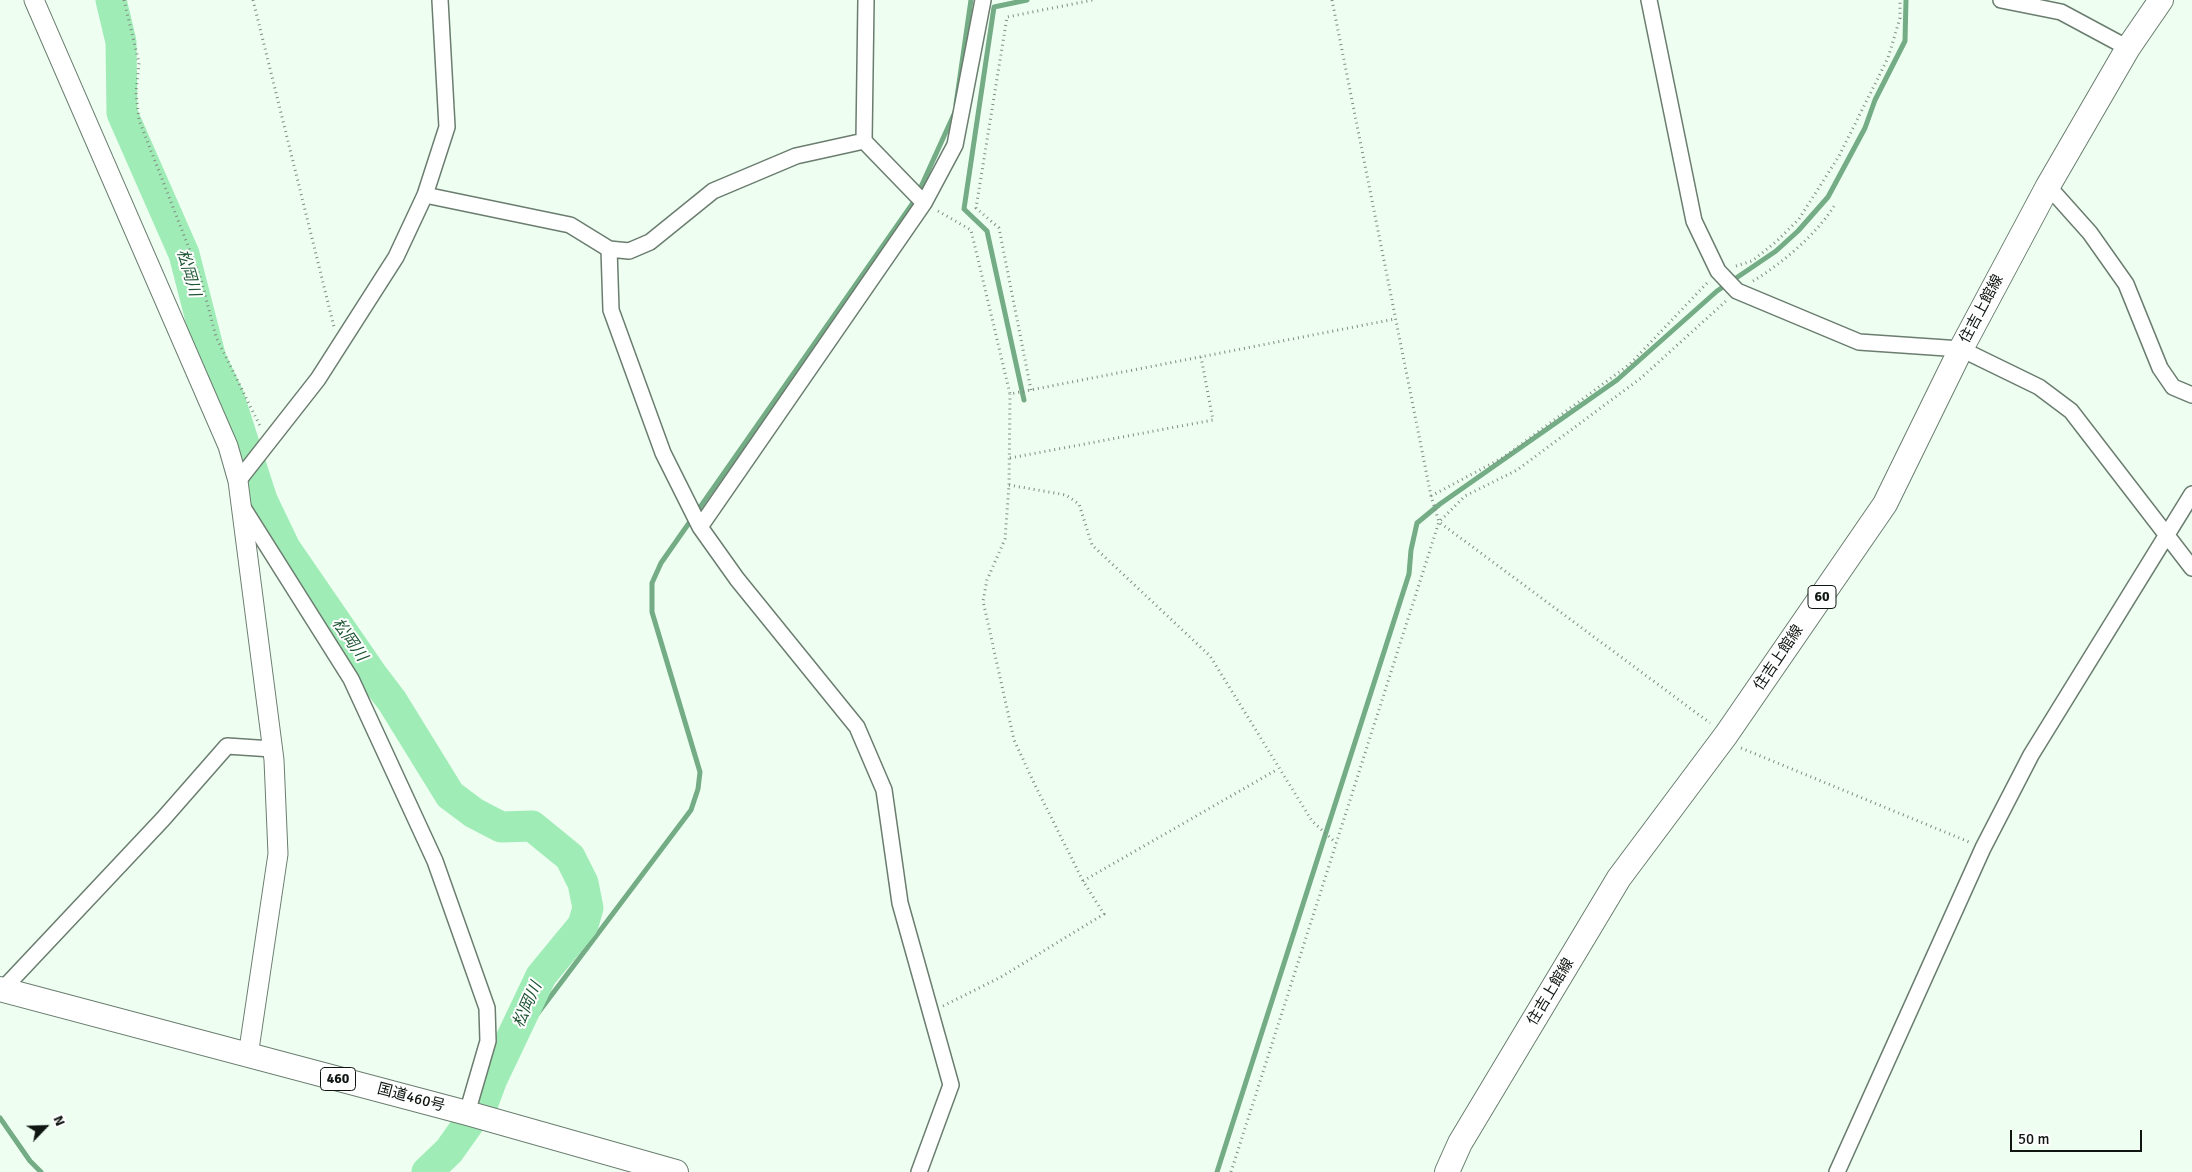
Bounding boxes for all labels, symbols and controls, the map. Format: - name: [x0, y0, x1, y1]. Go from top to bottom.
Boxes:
- water label: 松岡川: [172, 247, 204, 299]
- street label: 住吉上館線: [1956, 272, 2008, 346]
- road number: 60: [1808, 586, 1836, 608]
- water label: 松岡川: [327, 615, 371, 665]
- street label: 住吉上館線: [1751, 622, 1807, 694]
- street label: 住吉上館線: [1524, 955, 1578, 1029]
- water label: 松岡川: [509, 979, 547, 1031]
- road number: 460: [320, 1068, 356, 1090]
- street label: 国道460号: [375, 1080, 447, 1116]
- north arrow: [20, 1102, 70, 1152]
- text: N: [49, 1113, 69, 1129]
- scale bar: [2012, 1120, 2144, 1152]
- text: 50 m: [2018, 1130, 2049, 1148]

